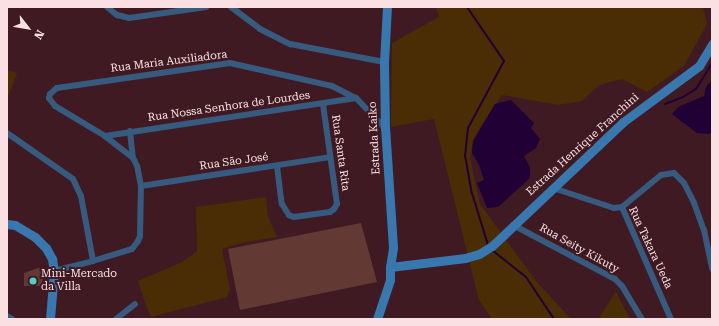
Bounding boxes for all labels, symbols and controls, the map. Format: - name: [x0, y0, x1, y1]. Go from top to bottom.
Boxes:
- north arrow: [8, 8, 48, 48]
- text: N: [31, 27, 46, 41]
- street label: Rua Maria Auxiliadora: [110, 48, 228, 76]
- street label: Rua Nossa Senhora de Lourdes: [147, 89, 311, 125]
- street label: Estrada Henrique Franchini: [524, 91, 642, 199]
- street label: Estrada Kaiko: [366, 101, 384, 175]
- street label: Rua Santa Rita: [328, 114, 352, 192]
- street label: Rua São José: [199, 151, 269, 173]
- street label: Rua Takara Ueda: [625, 205, 675, 291]
- street label: Rua Seity Kikuty: [537, 222, 621, 276]
- place label: Mini-Mercado da Villa: [41, 268, 117, 294]
- marker: Mini-Mercado da Villa: [28, 276, 38, 286]

